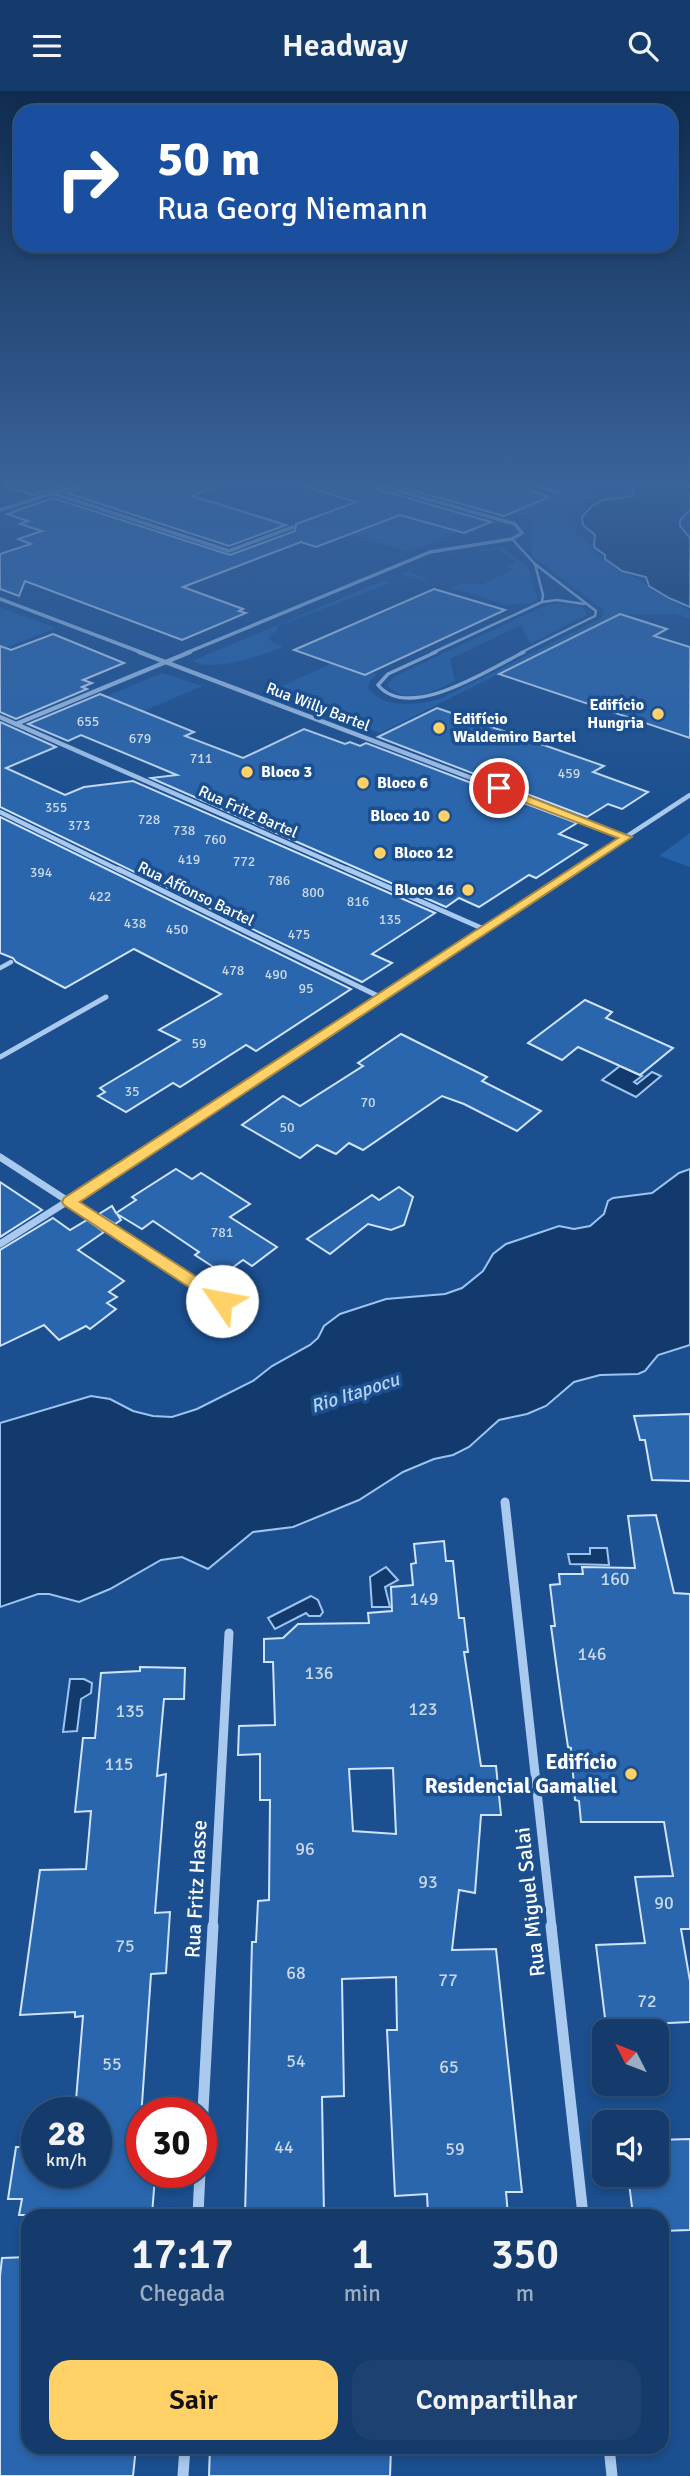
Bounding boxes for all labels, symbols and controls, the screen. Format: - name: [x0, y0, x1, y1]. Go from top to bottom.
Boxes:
- text: Headway: [282, 26, 408, 65]
- icon: menu: [28, 27, 66, 65]
- icon: search: [624, 27, 662, 65]
- text: 50 m: [157, 129, 260, 189]
- icon: right: [42, 133, 133, 224]
- text: Rua Georg Niemann: [157, 189, 428, 228]
- street label: Rua Willy Bartel: [263, 678, 373, 736]
- place label: Edifício Hungria: [587, 695, 644, 733]
- marker: Edifício Hungria: [650, 706, 666, 722]
- place label: Edifício Waldemiro Bartel: [453, 709, 576, 747]
- house number: 655: [77, 713, 99, 730]
- marker: Edifício Waldemiro Bartel: [431, 720, 447, 736]
- house number: 679: [129, 730, 151, 747]
- house number: 711: [190, 750, 212, 767]
- pin: [469, 758, 529, 818]
- place label: Bloco 3: [261, 762, 312, 782]
- marker: Bloco 3: [239, 764, 255, 780]
- house number: 459: [558, 765, 580, 782]
- icon: arrive: [480, 769, 518, 807]
- place label: Bloco 6: [377, 773, 428, 793]
- marker: Bloco 6: [355, 775, 371, 791]
- street label: Rua Fritz Bartel: [195, 781, 301, 843]
- house number: 355: [45, 799, 67, 816]
- place label: Bloco 10: [370, 806, 430, 826]
- marker: Bloco 10: [436, 808, 452, 824]
- house number: 728: [138, 811, 160, 828]
- house number: 373: [68, 817, 90, 834]
- house number: 738: [173, 822, 195, 839]
- house number: 760: [204, 831, 226, 848]
- place label: Bloco 12: [394, 843, 454, 863]
- marker: Bloco 12: [372, 845, 388, 861]
- house number: 419: [178, 851, 200, 868]
- house number: 772: [233, 853, 255, 870]
- street label: Rua Affonso Bartel: [134, 857, 258, 931]
- house number: 394: [30, 864, 53, 881]
- house number: 786: [268, 872, 290, 889]
- place label: Bloco 16: [394, 880, 454, 900]
- marker: Bloco 16: [460, 882, 476, 898]
- house number: 800: [302, 884, 324, 901]
- house number: 422: [89, 888, 111, 905]
- house number: 816: [347, 893, 369, 910]
- house number: 135: [379, 911, 401, 928]
- house number: 438: [124, 915, 146, 932]
- house number: 450: [166, 921, 188, 938]
- house number: 475: [288, 926, 310, 943]
- house number: 478: [222, 962, 244, 979]
- house number: 490: [265, 966, 287, 983]
- house number: 95: [298, 980, 314, 997]
- house number: 59: [191, 1035, 207, 1052]
- house number: 35: [124, 1083, 140, 1100]
- house number: 70: [360, 1094, 376, 1111]
- house number: 50: [279, 1119, 295, 1136]
- house number: 781: [211, 1224, 233, 1241]
- position arrow: [185, 1264, 259, 1338]
- water label: Rio Itapocu: [308, 1367, 404, 1419]
- house number: 160: [600, 1568, 630, 1590]
- house number: 149: [409, 1588, 439, 1610]
- house number: 146: [577, 1643, 607, 1665]
- house number: 136: [304, 1662, 334, 1684]
- house number: 123: [408, 1698, 438, 1720]
- house number: 135: [115, 1700, 145, 1722]
- place label: Edifício Residencial Gamaliel: [425, 1749, 617, 1799]
- house number: 115: [104, 1753, 134, 1775]
- marker: Edifício Residencial Gamaliel: [623, 1766, 639, 1782]
- street label: Rua Fritz Hasse: [179, 1819, 213, 1959]
- street label: Rua Miguel Salai: [509, 1826, 551, 1978]
- house number: 96: [295, 1838, 315, 1860]
- house number: 93: [418, 1871, 438, 1893]
- house number: 90: [654, 1892, 674, 1914]
- house number: 75: [115, 1935, 135, 1957]
- house number: 68: [286, 1962, 306, 1984]
- house number: 77: [438, 1969, 458, 1991]
- house number: 72: [637, 1990, 657, 2012]
- north arrow: [592, 2019, 668, 2097]
- map controls: [592, 2019, 669, 2187]
- house number: 54: [286, 2050, 306, 2072]
- house number: 55: [102, 2053, 122, 2075]
- house number: 65: [439, 2056, 459, 2078]
- speed limit sign: 30: [126, 2097, 217, 2188]
- button: sound: [592, 2110, 669, 2187]
- text: 28: [48, 2112, 85, 2155]
- house number: 44: [274, 2136, 294, 2158]
- house number: 59: [445, 2138, 465, 2160]
- text: km/h: [46, 2149, 87, 2171]
- text: 17:17: [131, 2229, 234, 2280]
- text: 1: [351, 2229, 374, 2280]
- text: 350: [491, 2229, 559, 2280]
- text: Chegada: [140, 2279, 225, 2308]
- text: min: [344, 2279, 381, 2308]
- text: m: [516, 2279, 534, 2308]
- button: Sair: [49, 2360, 338, 2440]
- button: Compartilhar: [352, 2360, 641, 2440]

